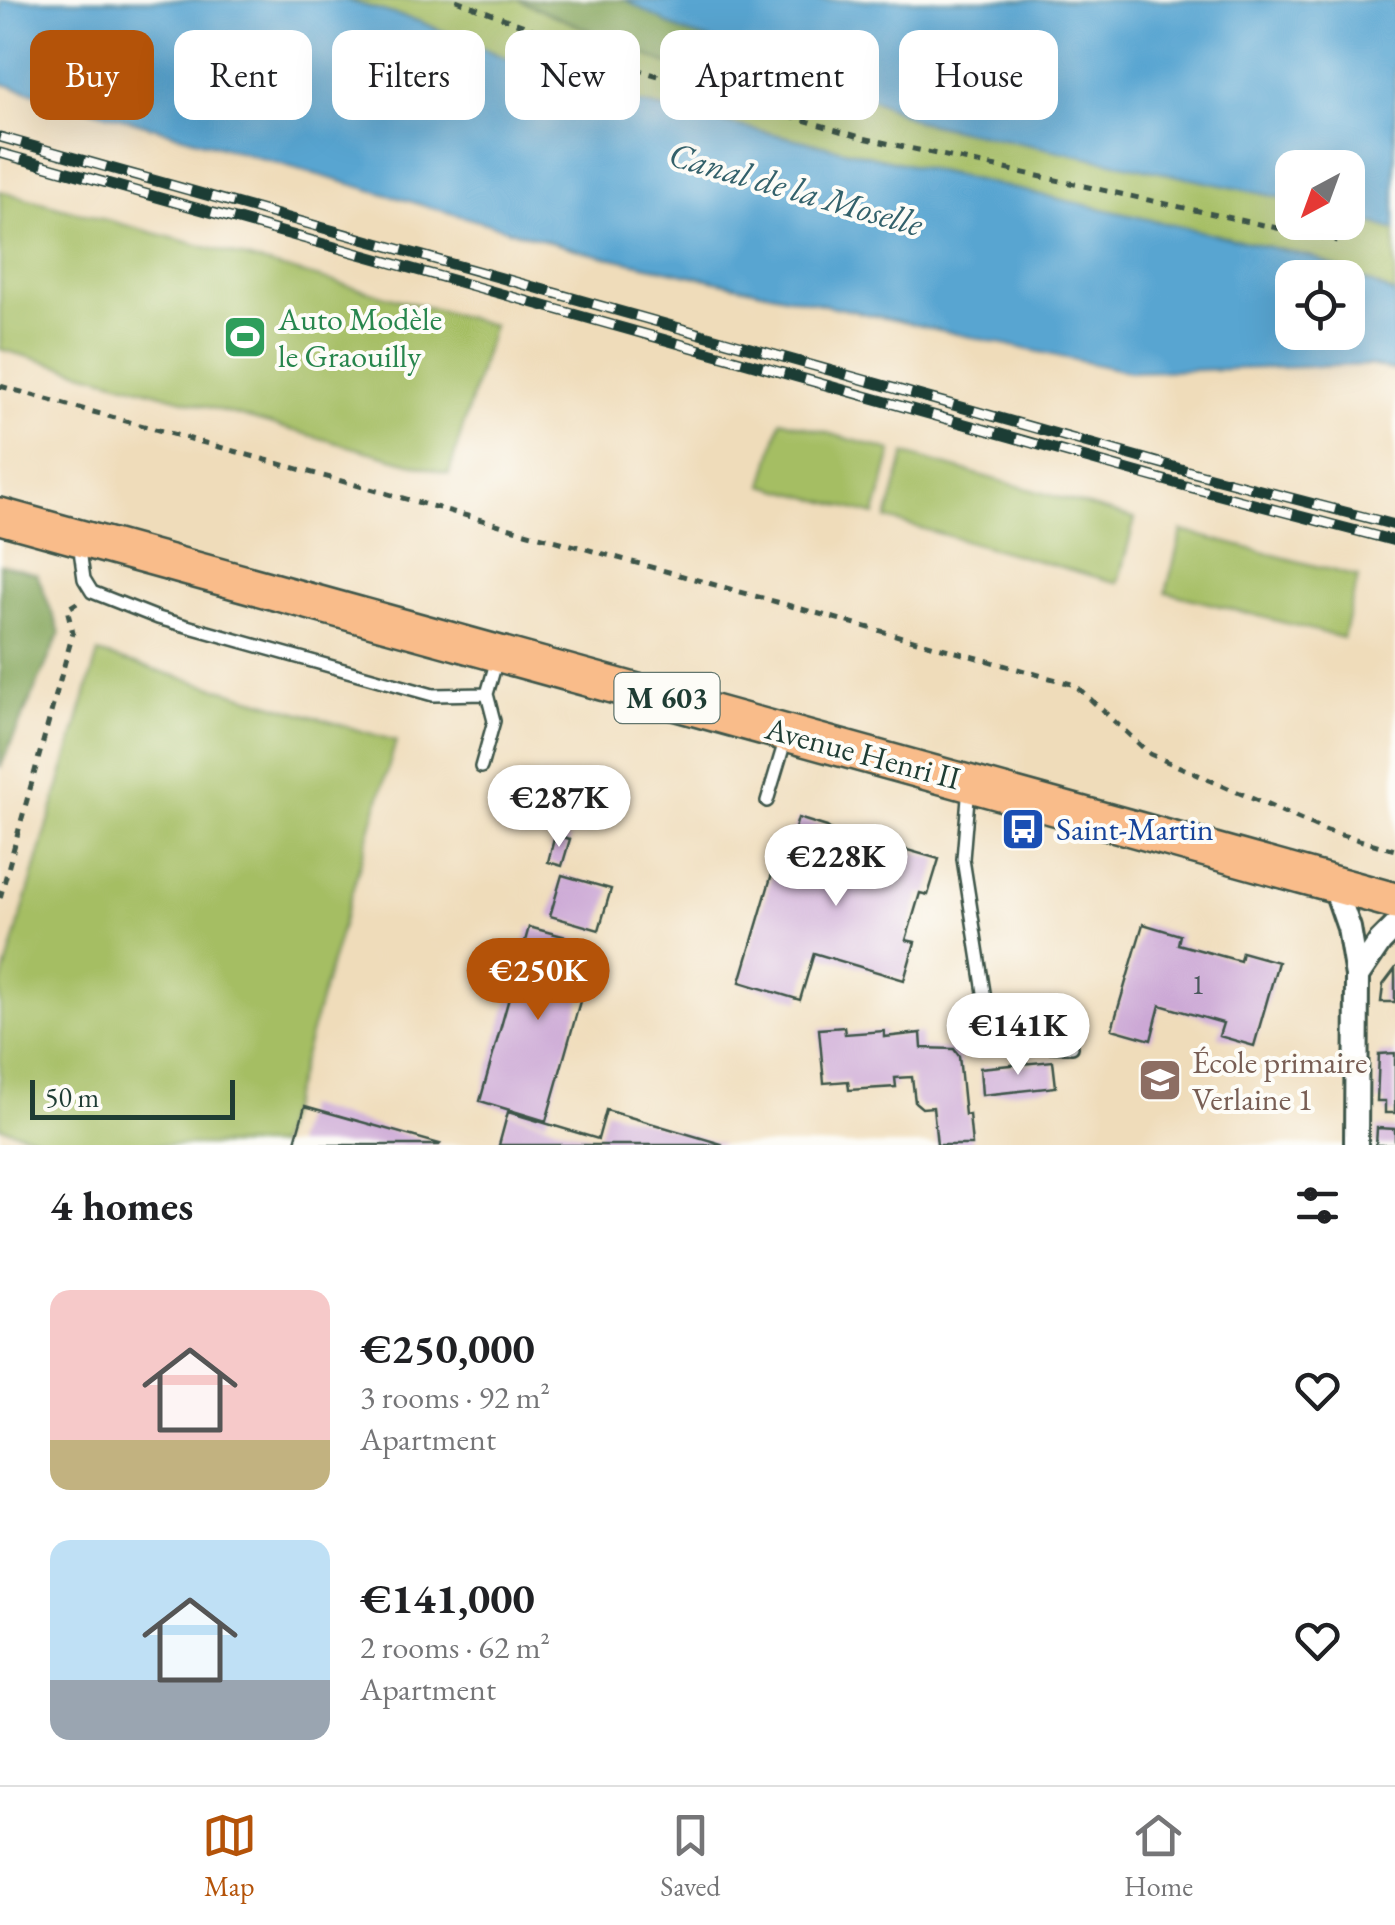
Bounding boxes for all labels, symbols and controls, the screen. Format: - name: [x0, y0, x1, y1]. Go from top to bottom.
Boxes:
- chip: Buy: [30, 30, 154, 120]
- chip: Rent: [174, 30, 312, 120]
- chip: Filters: [332, 30, 485, 120]
- chip: New: [505, 30, 640, 120]
- chip: Apartment: [660, 30, 879, 120]
- chip: House: [899, 30, 1058, 120]
- water label: Canal de la Moselle: [664, 131, 929, 247]
- north arrow: [1275, 150, 1365, 240]
- map controls: [1275, 150, 1365, 350]
- button: locate: [1275, 260, 1365, 350]
- place label: Auto Modèle le Graouilly: [277, 298, 442, 377]
- sports icon: Auto Modèle le Graouilly: [222, 314, 268, 360]
- road number: M 603: [614, 673, 720, 723]
- street label: Avenue Henri II: [760, 707, 965, 799]
- pin: €287K: [489, 765, 629, 850]
- text: €287K: [510, 776, 608, 818]
- bus stop icon: Saint-Martin: [1000, 806, 1046, 852]
- place label: Saint-Martin: [1056, 808, 1214, 850]
- pin: €228K: [766, 824, 906, 909]
- text: €228K: [787, 835, 885, 877]
- pin: €250K: [468, 938, 608, 1023]
- text: €250K: [489, 949, 587, 991]
- house number: 1: [1191, 966, 1205, 1002]
- pin: €141K: [948, 993, 1088, 1078]
- text: €141K: [969, 1004, 1067, 1046]
- place label: École primaire Verlaine 1: [1192, 1041, 1367, 1120]
- school or university icon: École primaire Verlaine 1: [1137, 1057, 1183, 1103]
- scale bar: [30, 1075, 235, 1120]
- text: 50 m: [45, 1079, 99, 1115]
- text: 4 homes: [50, 1178, 193, 1233]
- icon: filters: [1290, 1178, 1345, 1233]
- text: €250,000: [360, 1321, 535, 1376]
- icon: home: [130, 1330, 250, 1450]
- icon: heart: [1290, 1363, 1345, 1418]
- text: 3 rooms · 92 m²: [360, 1376, 550, 1418]
- text: Apartment: [360, 1418, 496, 1460]
- text: €141,000: [360, 1571, 535, 1626]
- icon: home: [130, 1580, 250, 1700]
- icon: heart: [1290, 1613, 1345, 1668]
- text: 2 rooms · 62 m²: [360, 1626, 550, 1668]
- text: Apartment: [360, 1668, 496, 1710]
- tab: Map: [202, 1808, 257, 1904]
- tab: Saved: [660, 1808, 720, 1904]
- tab: Home: [1124, 1808, 1193, 1904]

